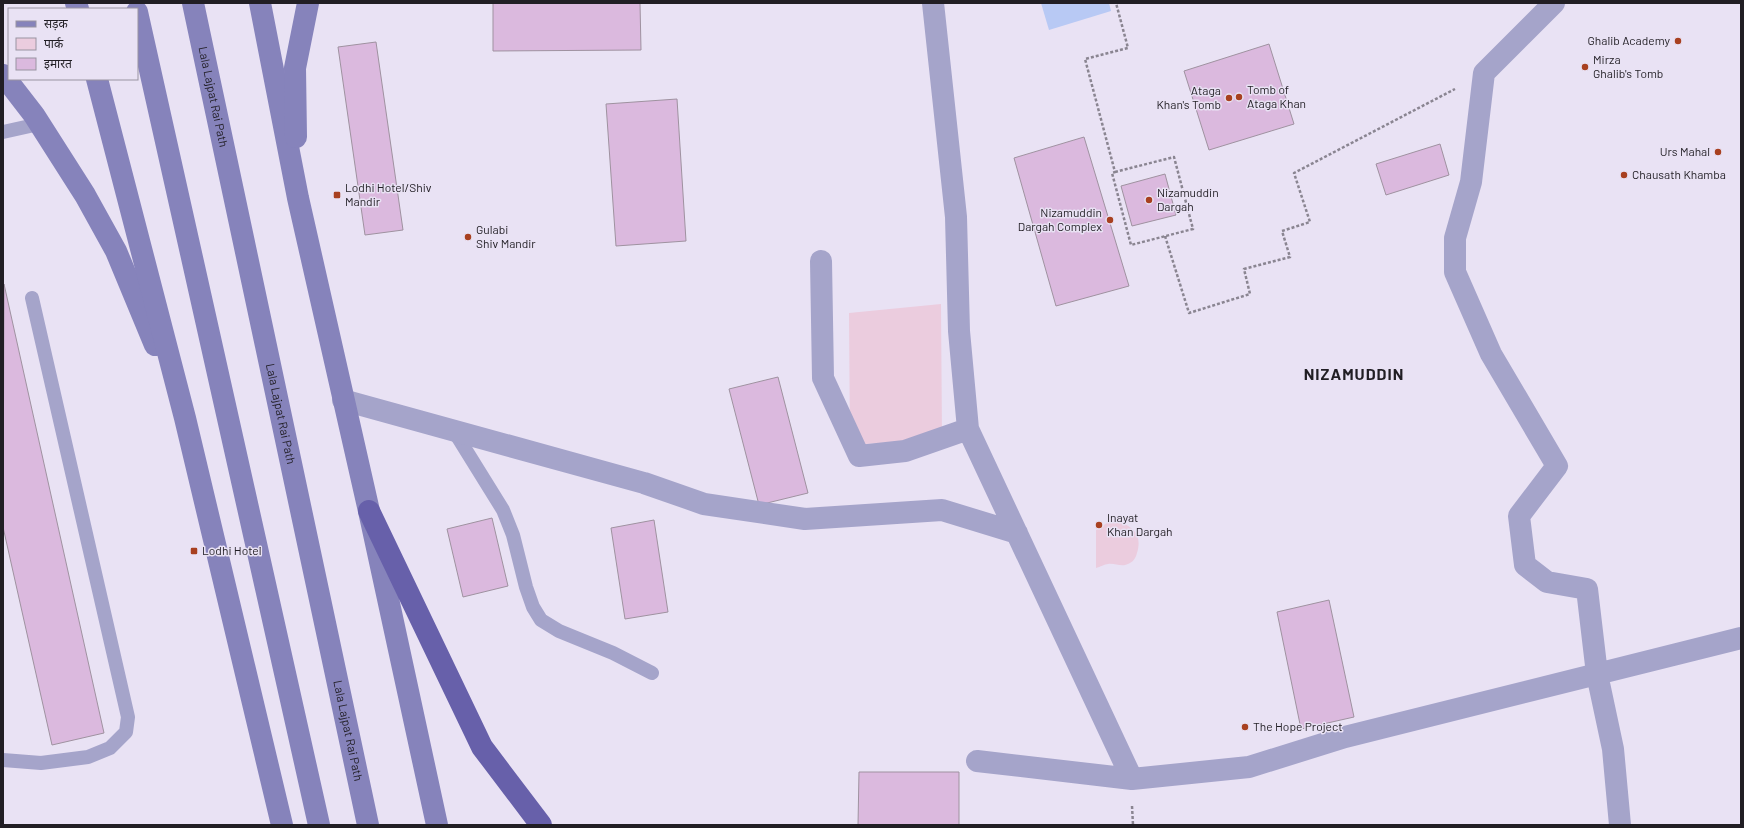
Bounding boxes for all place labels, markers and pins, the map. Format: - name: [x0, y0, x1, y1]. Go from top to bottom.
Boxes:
- place label: Ghalib Academy: [1587, 33, 1670, 47]
- marker: Ghalib Academy: [1673, 36, 1683, 46]
- place label: Mirza Ghalib's Tomb: [1593, 52, 1663, 80]
- marker: Mirza Ghalib's Tomb: [1580, 62, 1590, 72]
- place label: Tomb of Ataga Khan: [1247, 82, 1306, 110]
- place label: Ataga Khan's Tomb: [1157, 83, 1221, 111]
- marker: Tomb of Ataga Khan: [1234, 92, 1244, 102]
- marker: Ataga Khan's Tomb: [1224, 93, 1234, 103]
- place label: Urs Mahal: [1660, 144, 1710, 158]
- marker: Urs Mahal: [1713, 147, 1723, 157]
- place label: Chausath Khamba: [1632, 167, 1726, 181]
- marker: Chausath Khamba: [1619, 170, 1629, 180]
- place label: Lodhi Hotel/Shiv Mandir: [345, 180, 432, 208]
- place label: Nizamuddin Dargah: [1157, 185, 1219, 213]
- marker: Lodhi Hotel/Shiv Mandir: [332, 190, 342, 200]
- marker: Nizamuddin Dargah: [1144, 195, 1154, 205]
- place label: Nizamuddin Dargah Complex: [1018, 205, 1102, 233]
- marker: Nizamuddin Dargah Complex: [1105, 215, 1115, 225]
- place label: Gulabi Shiv Mandir: [476, 222, 536, 250]
- marker: Gulabi Shiv Mandir: [463, 232, 473, 242]
- place label: Inayat Khan Dargah: [1107, 510, 1173, 538]
- marker: Inayat Khan Dargah: [1094, 520, 1104, 530]
- place label: Lodhi Hotel: [202, 543, 262, 557]
- marker: Lodhi Hotel: [189, 546, 199, 556]
- place label: The Hope Project: [1253, 719, 1343, 733]
- marker: The Hope Project: [1240, 722, 1250, 732]

